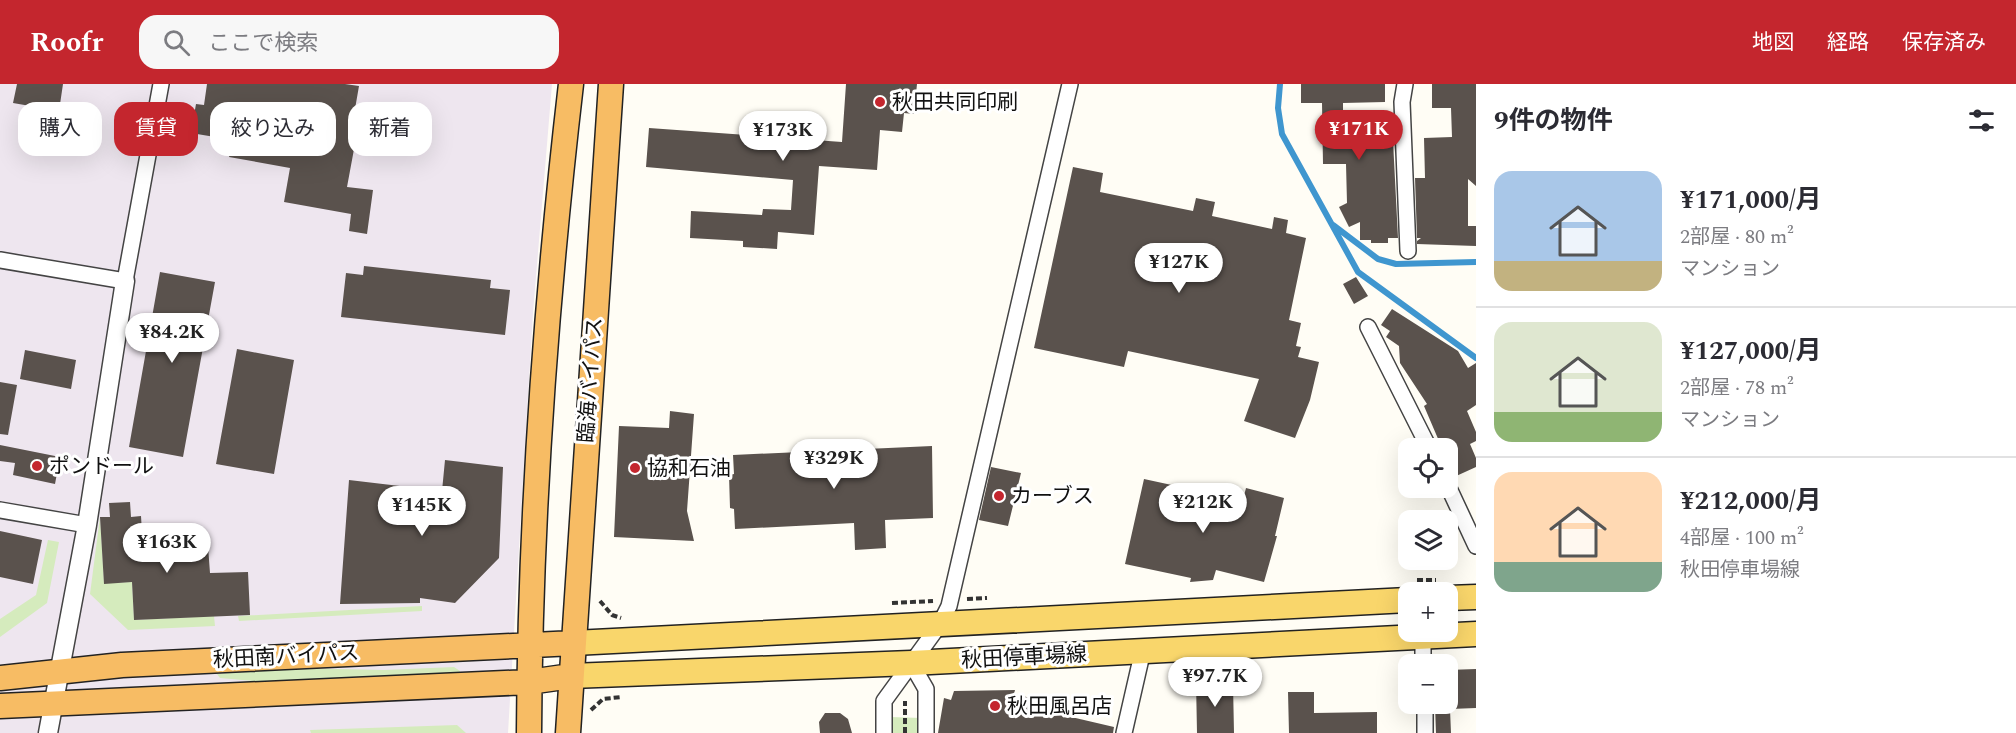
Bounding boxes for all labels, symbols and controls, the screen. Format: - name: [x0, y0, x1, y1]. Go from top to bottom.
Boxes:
- search box: [139, 15, 559, 69]
- text: Roofr: [30, 21, 103, 64]
- icon: search: [160, 26, 193, 59]
- text: ここで検索: [208, 27, 318, 60]
- text: 地図: [1752, 27, 1794, 59]
- text: 経路: [1827, 27, 1869, 59]
- text: 保存済み: [1902, 27, 1986, 59]
- place label: 秋田共同印刷: [892, 87, 1018, 119]
- marker: 秋田共同印刷: [873, 95, 887, 109]
- text: 9件の物件: [1494, 101, 1613, 141]
- chip: 購入: [18, 102, 102, 156]
- chip: 賃貸: [114, 102, 198, 156]
- chip: 絞り込み: [210, 102, 336, 156]
- chip: 新着: [348, 102, 432, 156]
- icon: filters: [1965, 104, 1998, 137]
- pin: ¥171K: [1317, 110, 1401, 161]
- pin: ¥173K: [741, 111, 825, 162]
- text: ¥171K: [1329, 114, 1389, 144]
- text: ¥173K: [753, 115, 813, 145]
- text: ¥171,000/月: [1680, 180, 1822, 220]
- icon: home: [1542, 195, 1614, 267]
- text: 2部屋 · 80 m²: [1680, 222, 1794, 252]
- pin: ¥127K: [1137, 243, 1221, 294]
- text: ¥127K: [1149, 247, 1209, 277]
- text: マンション: [1680, 254, 1780, 284]
- pin: ¥84.2K: [123, 313, 221, 364]
- street label: 臨海バイパス: [571, 316, 611, 444]
- text: ¥84.2K: [139, 317, 205, 347]
- text: ¥127,000/月: [1680, 331, 1822, 371]
- icon: home: [1542, 346, 1614, 418]
- text: 2部屋 · 78 m²: [1680, 373, 1794, 403]
- text: マンション: [1680, 405, 1780, 435]
- map controls: [1398, 438, 1458, 714]
- button: locate: [1398, 438, 1458, 498]
- pin: ¥329K: [792, 439, 876, 490]
- text: ¥329K: [804, 443, 864, 473]
- place label: ポンドール: [49, 451, 154, 483]
- place label: 協和石油: [647, 453, 731, 485]
- marker: ポンドール: [30, 459, 44, 473]
- marker: 協和石油: [628, 461, 642, 475]
- place label: カーブス: [1011, 481, 1094, 513]
- text: ¥212,000/月: [1680, 481, 1822, 521]
- pin: ¥212K: [1161, 483, 1245, 534]
- pin: ¥145K: [380, 486, 464, 537]
- text: ¥212K: [1173, 487, 1233, 517]
- marker: カーブス: [992, 489, 1006, 503]
- text: ¥145K: [392, 490, 452, 520]
- icon: home: [1542, 496, 1614, 568]
- button: layers: [1398, 510, 1458, 570]
- pin: ¥163K: [125, 523, 209, 574]
- text: 4部屋 · 100 m²: [1680, 523, 1804, 553]
- text: ¥163K: [137, 527, 197, 557]
- text: 秋田停車場線: [1680, 555, 1800, 585]
- button: +: [1398, 582, 1458, 642]
- street label: 秋田南バイパス: [212, 637, 360, 677]
- street label: 秋田停車場線: [960, 639, 1088, 677]
- button: −: [1398, 654, 1458, 714]
- pin: ¥97.7K: [1166, 657, 1264, 708]
- text: ¥97.7K: [1182, 661, 1248, 691]
- place label: 秋田風呂店: [1007, 691, 1112, 723]
- marker: 秋田風呂店: [988, 699, 1002, 713]

